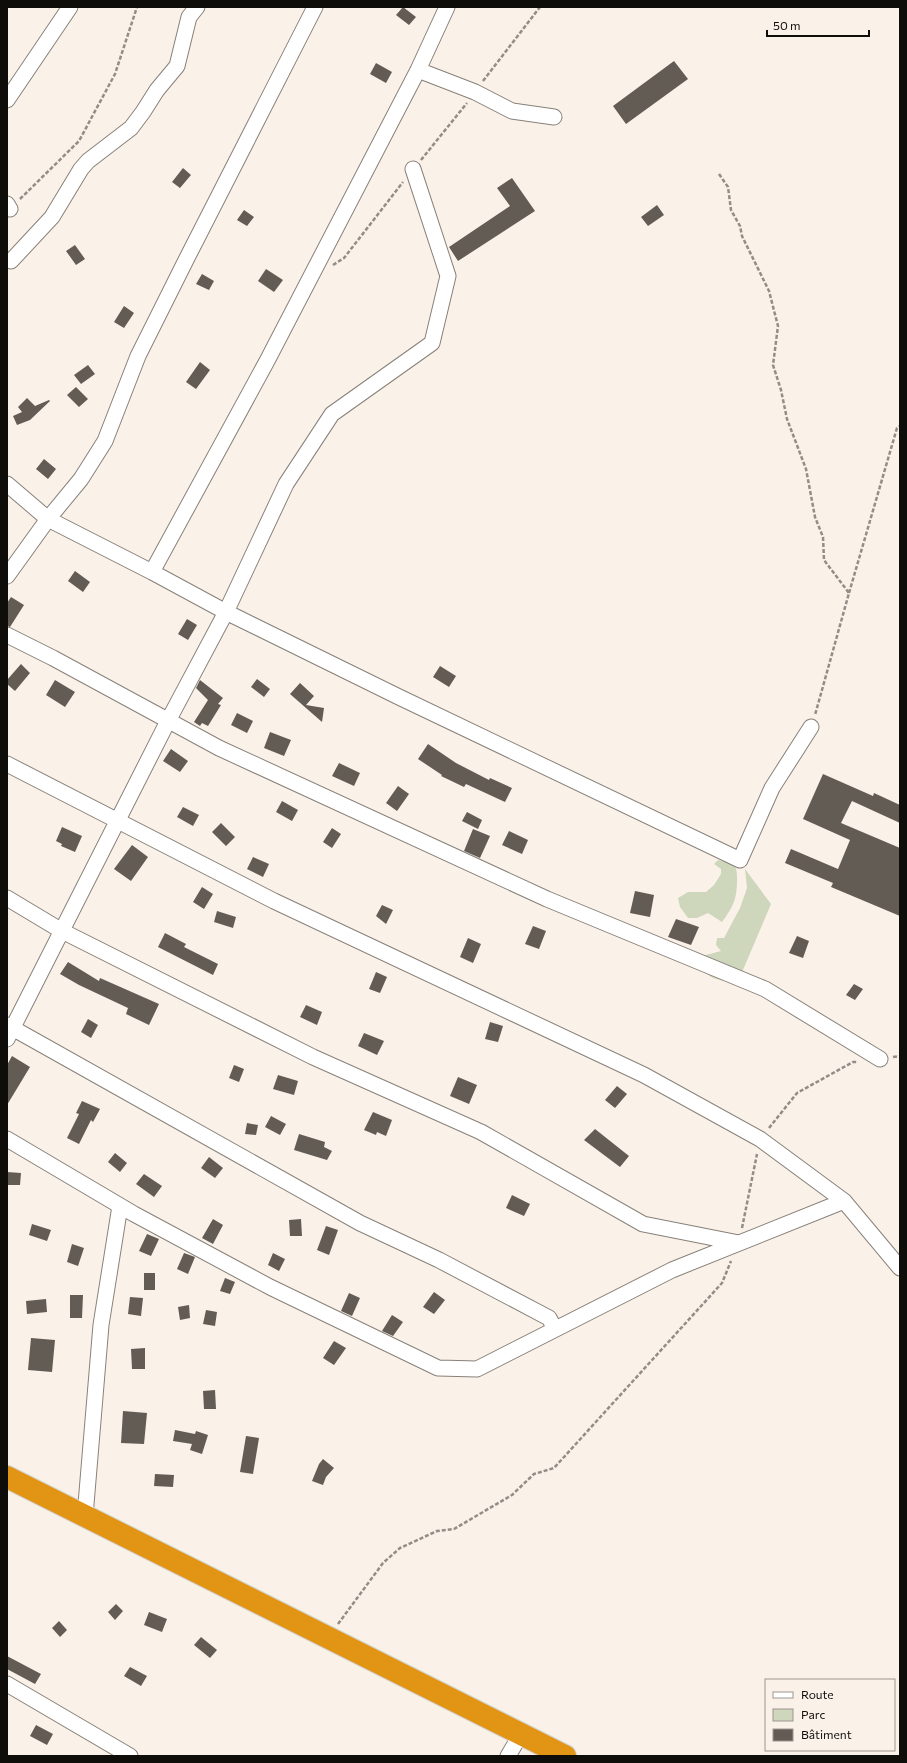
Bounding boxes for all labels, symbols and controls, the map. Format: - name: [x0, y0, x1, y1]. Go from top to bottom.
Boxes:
- scale bar: [767, 12, 869, 38]
- text: 50 m: [773, 18, 801, 32]
- legend: [765, 1679, 895, 1751]
- text: Route: [801, 1687, 834, 1701]
- text: Parc: [801, 1707, 825, 1721]
- text: Bâtiment: [801, 1727, 852, 1741]

